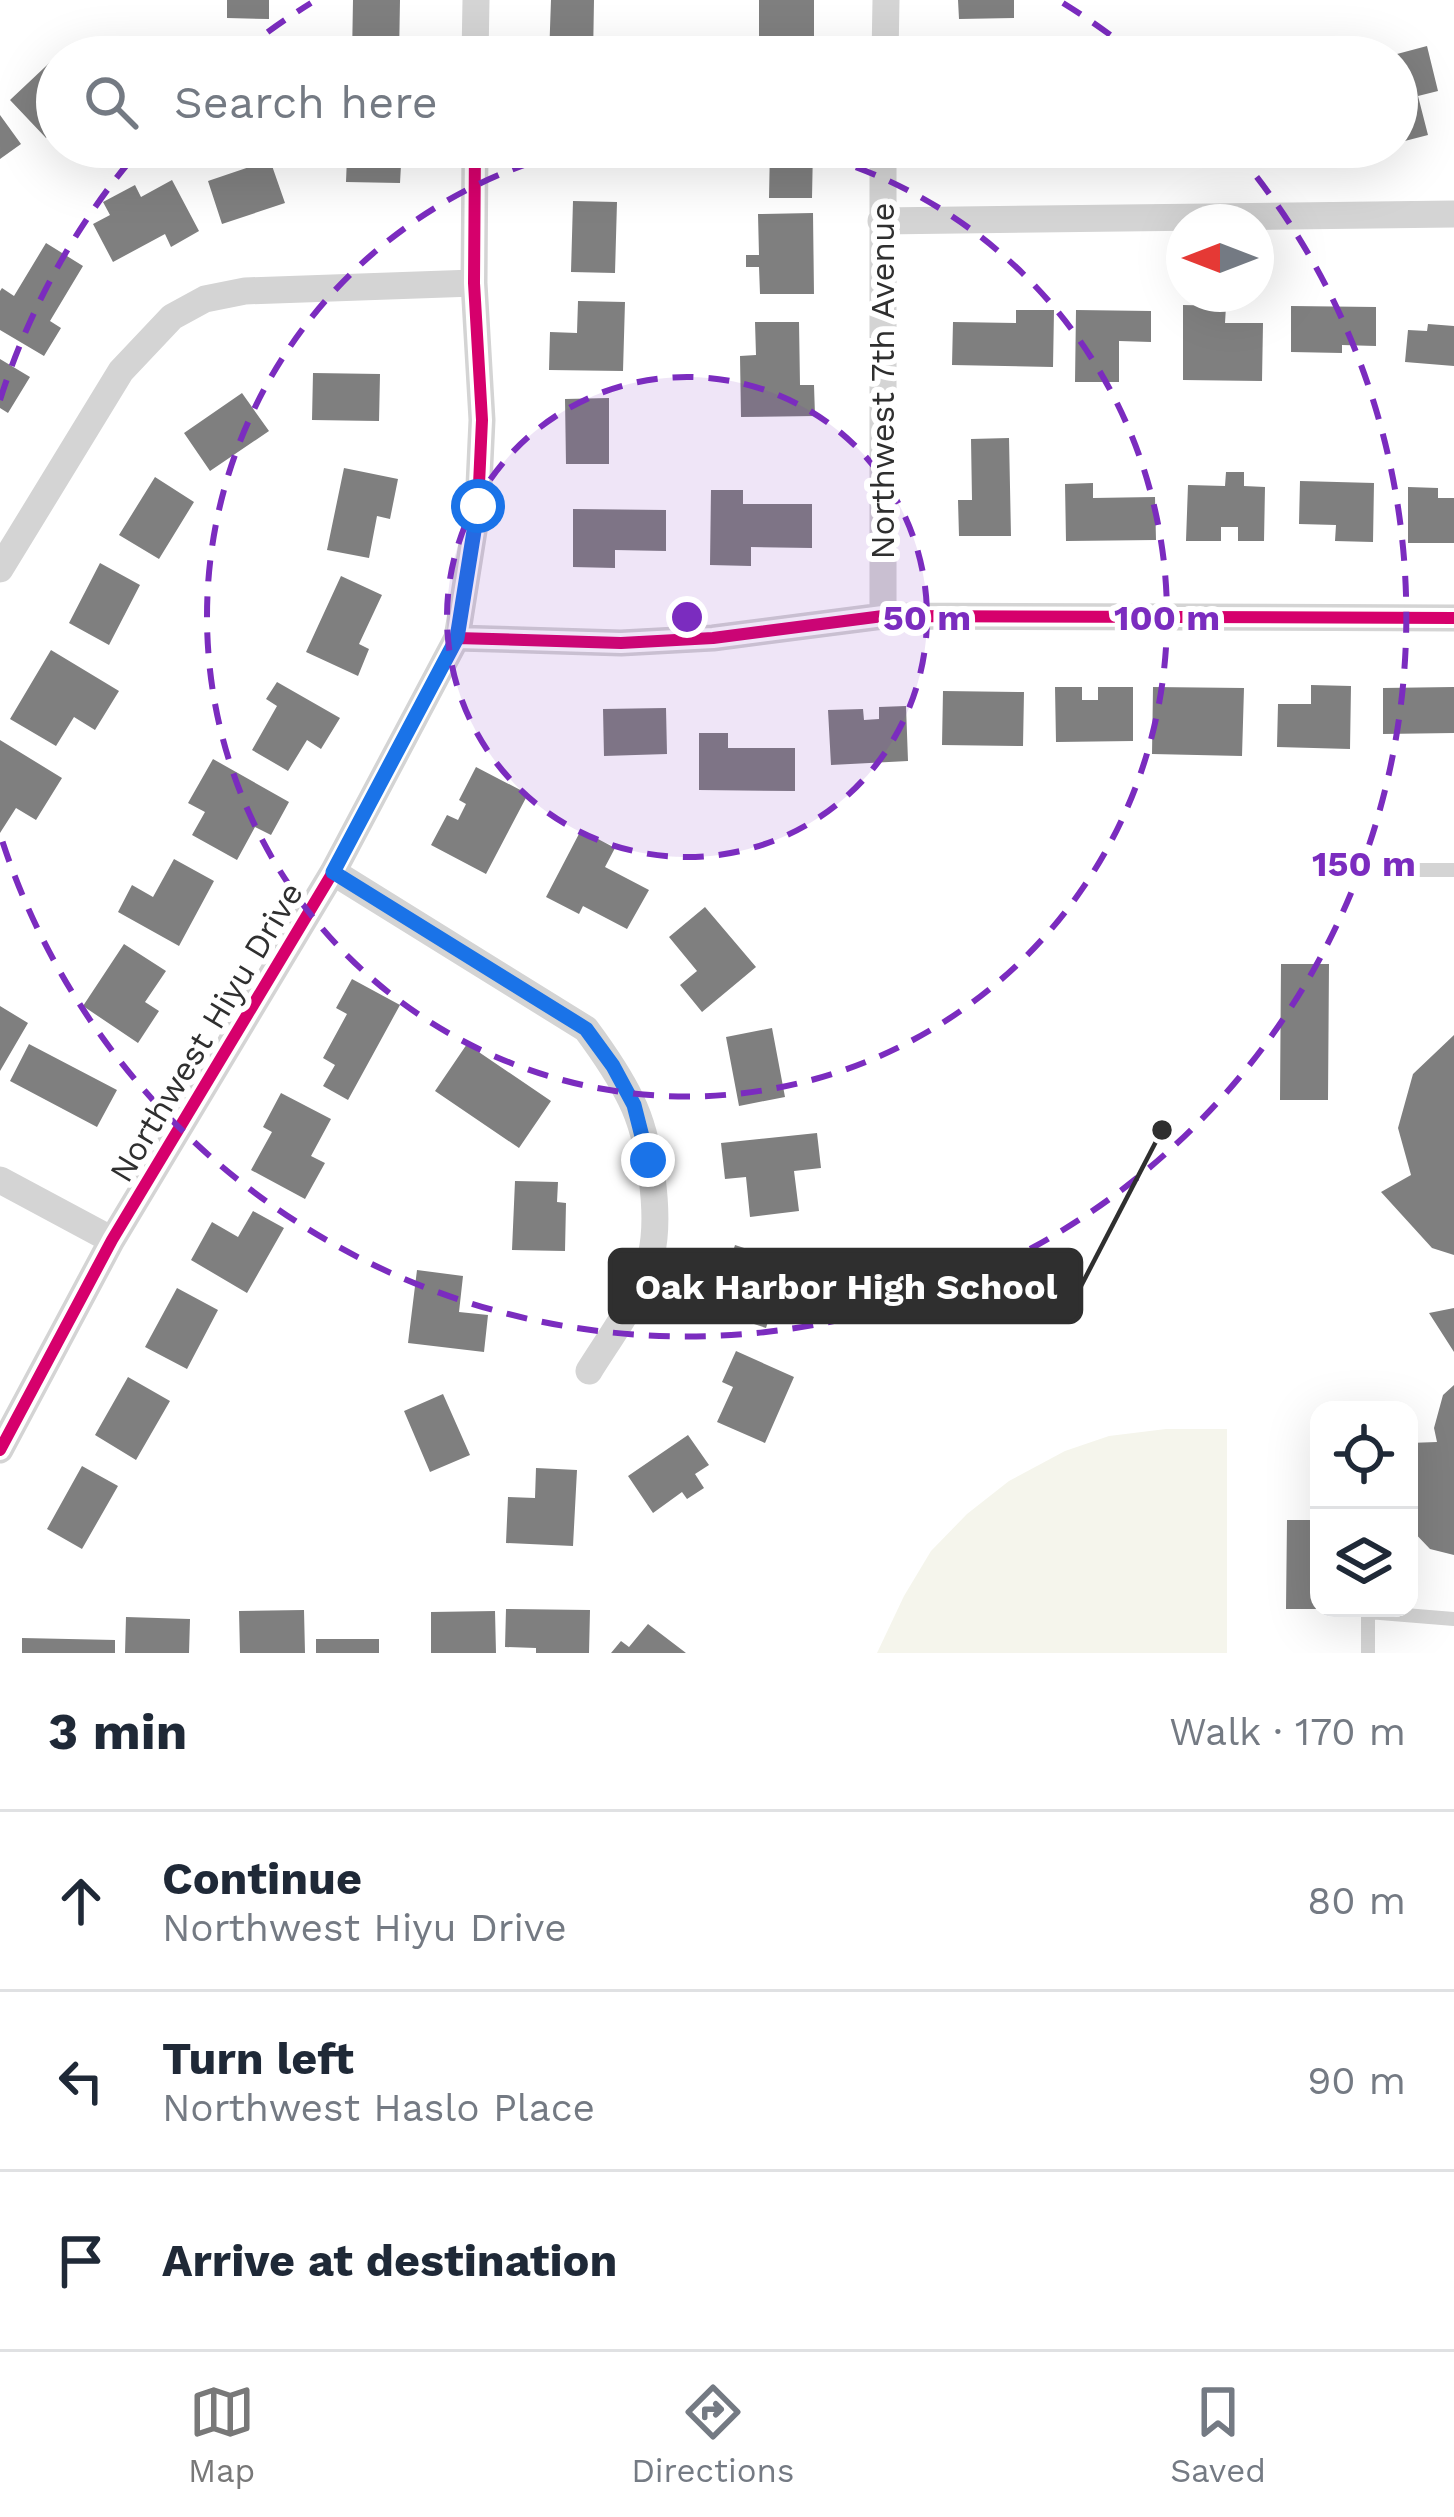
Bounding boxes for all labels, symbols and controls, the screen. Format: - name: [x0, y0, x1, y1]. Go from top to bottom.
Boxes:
- search box: [36, 36, 1418, 168]
- icon: search: [78, 69, 144, 135]
- text: Search here: [174, 76, 438, 129]
- street label: Northwest 7th Avenue: [863, 203, 902, 559]
- north arrow: [1166, 204, 1274, 312]
- route start: [451, 479, 505, 533]
- centre of rings: [666, 596, 708, 638]
- text: 50 m: [883, 597, 971, 639]
- text: 100 m: [1114, 597, 1220, 639]
- text: 150 m: [1312, 843, 1416, 885]
- street label: Northwest Hiyu Drive: [101, 875, 311, 1189]
- route end: [621, 1133, 675, 1187]
- callout: Oak Harbor High School: [610, 1250, 1081, 1322]
- text: Oak Harbor High School: [635, 1266, 1057, 1308]
- map controls: [1310, 1401, 1418, 1617]
- button: locate: [1310, 1401, 1418, 1509]
- button: layers: [1310, 1509, 1418, 1617]
- text: 3 min: [48, 1702, 187, 1761]
- text: Walk · 170 m: [1169, 1709, 1406, 1754]
- text: Continue: [162, 1852, 362, 1905]
- icon: ahead: [48, 1868, 114, 1934]
- text: 80 m: [1307, 1878, 1406, 1923]
- text: Northwest Hiyu Drive: [162, 1905, 567, 1950]
- text: Turn left: [162, 2032, 354, 2085]
- icon: left: [48, 2048, 114, 2114]
- text: 90 m: [1307, 2058, 1406, 2103]
- text: Northwest Haslo Place: [162, 2085, 595, 2130]
- icon: arrive: [48, 2228, 114, 2294]
- text: Arrive at destination: [162, 2234, 617, 2287]
- tab: Map: [188, 2379, 255, 2490]
- tab: Directions: [631, 2379, 794, 2490]
- tab: Saved: [1170, 2379, 1266, 2490]

